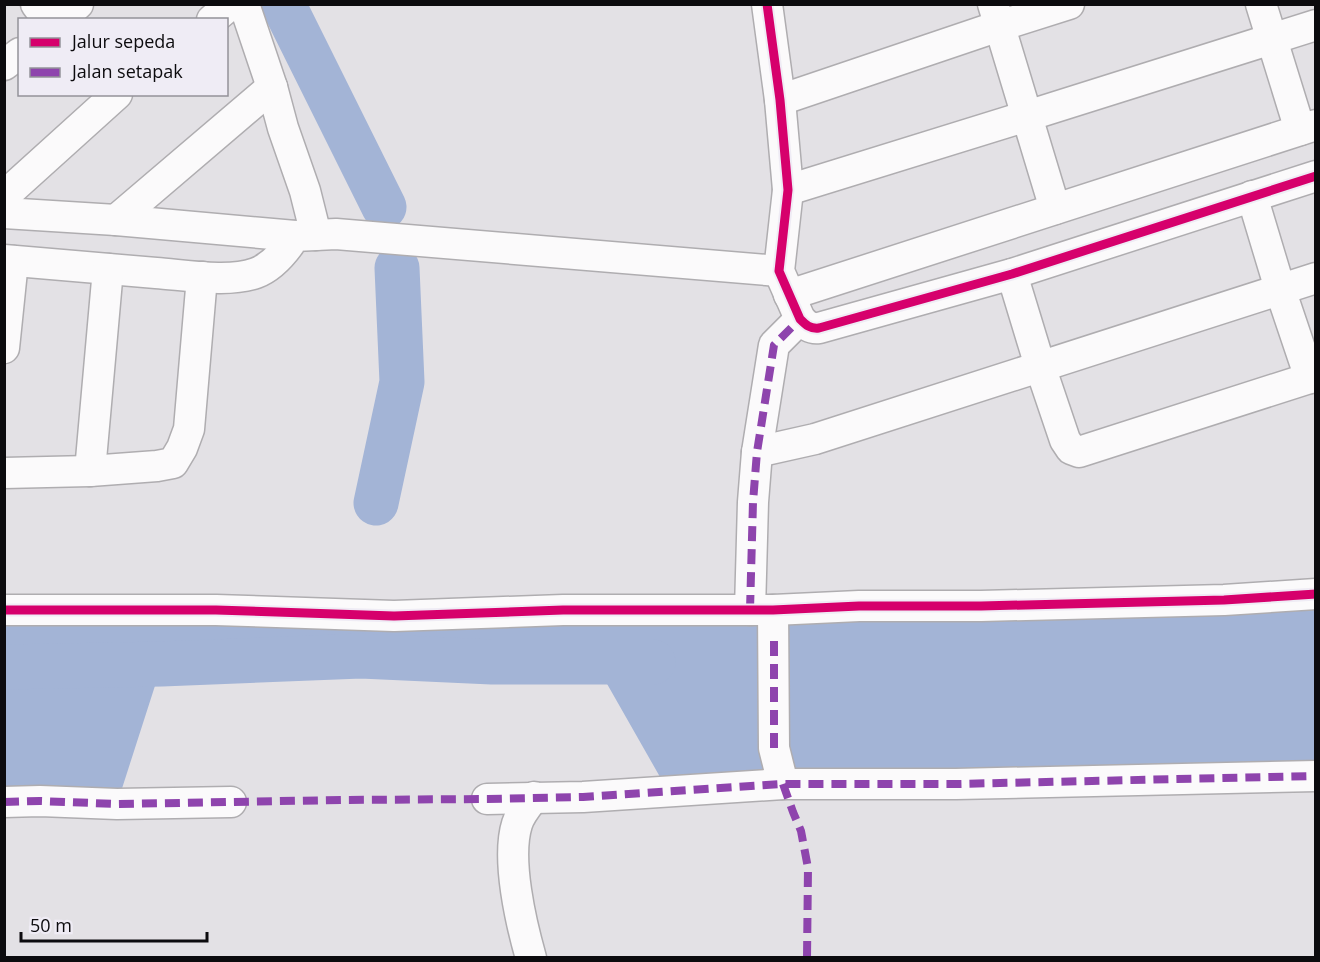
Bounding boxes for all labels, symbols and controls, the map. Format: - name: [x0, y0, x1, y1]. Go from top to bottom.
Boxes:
- legend: [18, 18, 228, 96]
- text: Jalur sepeda: [70, 29, 175, 53]
- text: Jalan setapak: [70, 59, 183, 83]
- scale bar: [21, 905, 207, 943]
- text: 50 m: [30, 913, 72, 937]

